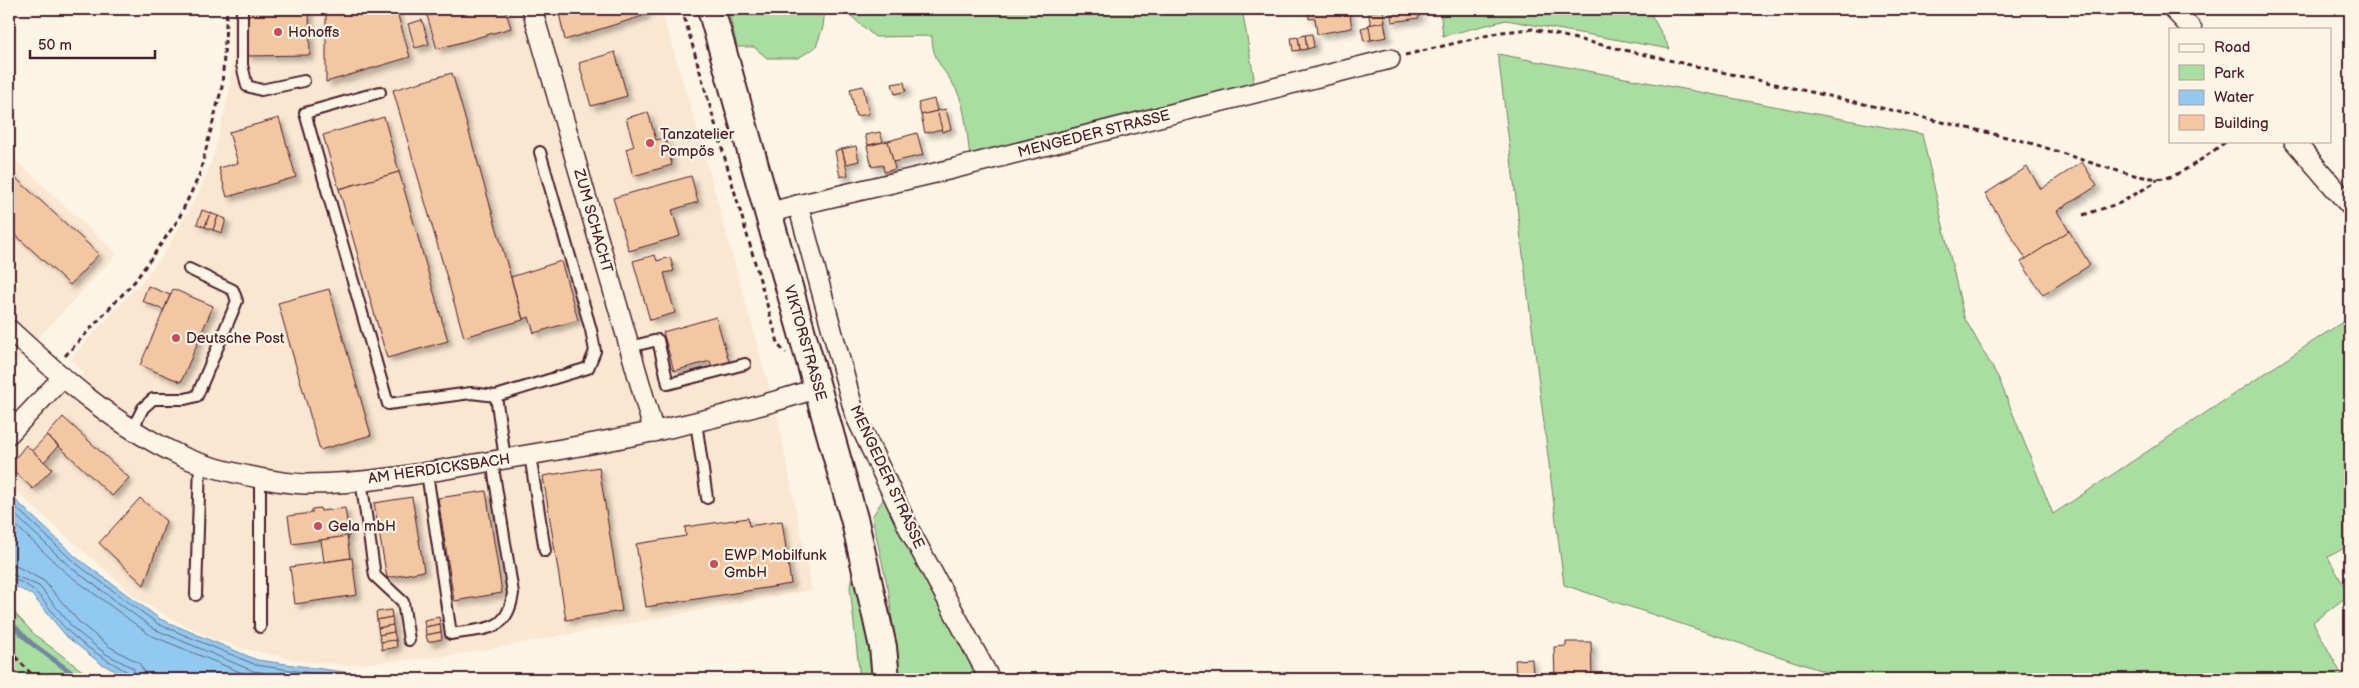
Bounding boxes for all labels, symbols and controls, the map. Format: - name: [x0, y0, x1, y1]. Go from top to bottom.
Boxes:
- place label: Hohoffs: [288, 23, 340, 42]
- marker: Hohoffs: [272, 26, 284, 38]
- scale bar: [30, 28, 155, 60]
- legend: [2169, 28, 2332, 142]
- text: 50 m: [38, 36, 72, 55]
- text: Road: [2214, 38, 2250, 57]
- text: Park: [2214, 64, 2245, 83]
- text: Water: [2214, 88, 2254, 107]
- street label: MENGEDER STRASSE: [1016, 106, 1172, 162]
- text: Building: [2214, 114, 2269, 133]
- place label: Tanzatelier Pompös: [660, 125, 735, 161]
- marker: Tanzatelier Pompös: [644, 137, 656, 149]
- street label: ZUM SCHACHT: [569, 166, 617, 275]
- street label: VIKTORSTRASSE: [779, 283, 831, 403]
- place label: Deutsche Post: [186, 329, 285, 348]
- marker: Deutsche Post: [170, 332, 182, 344]
- street label: MENGEDER STRASSE: [845, 402, 929, 552]
- street label: AM HERDICKSBACH: [367, 450, 511, 488]
- place label: Gela mbH: [328, 517, 396, 536]
- marker: Gela mbH: [312, 520, 324, 532]
- place label: EWP Mobilfunk GmbH: [724, 546, 827, 582]
- marker: EWP Mobilfunk GmbH: [708, 558, 720, 570]

